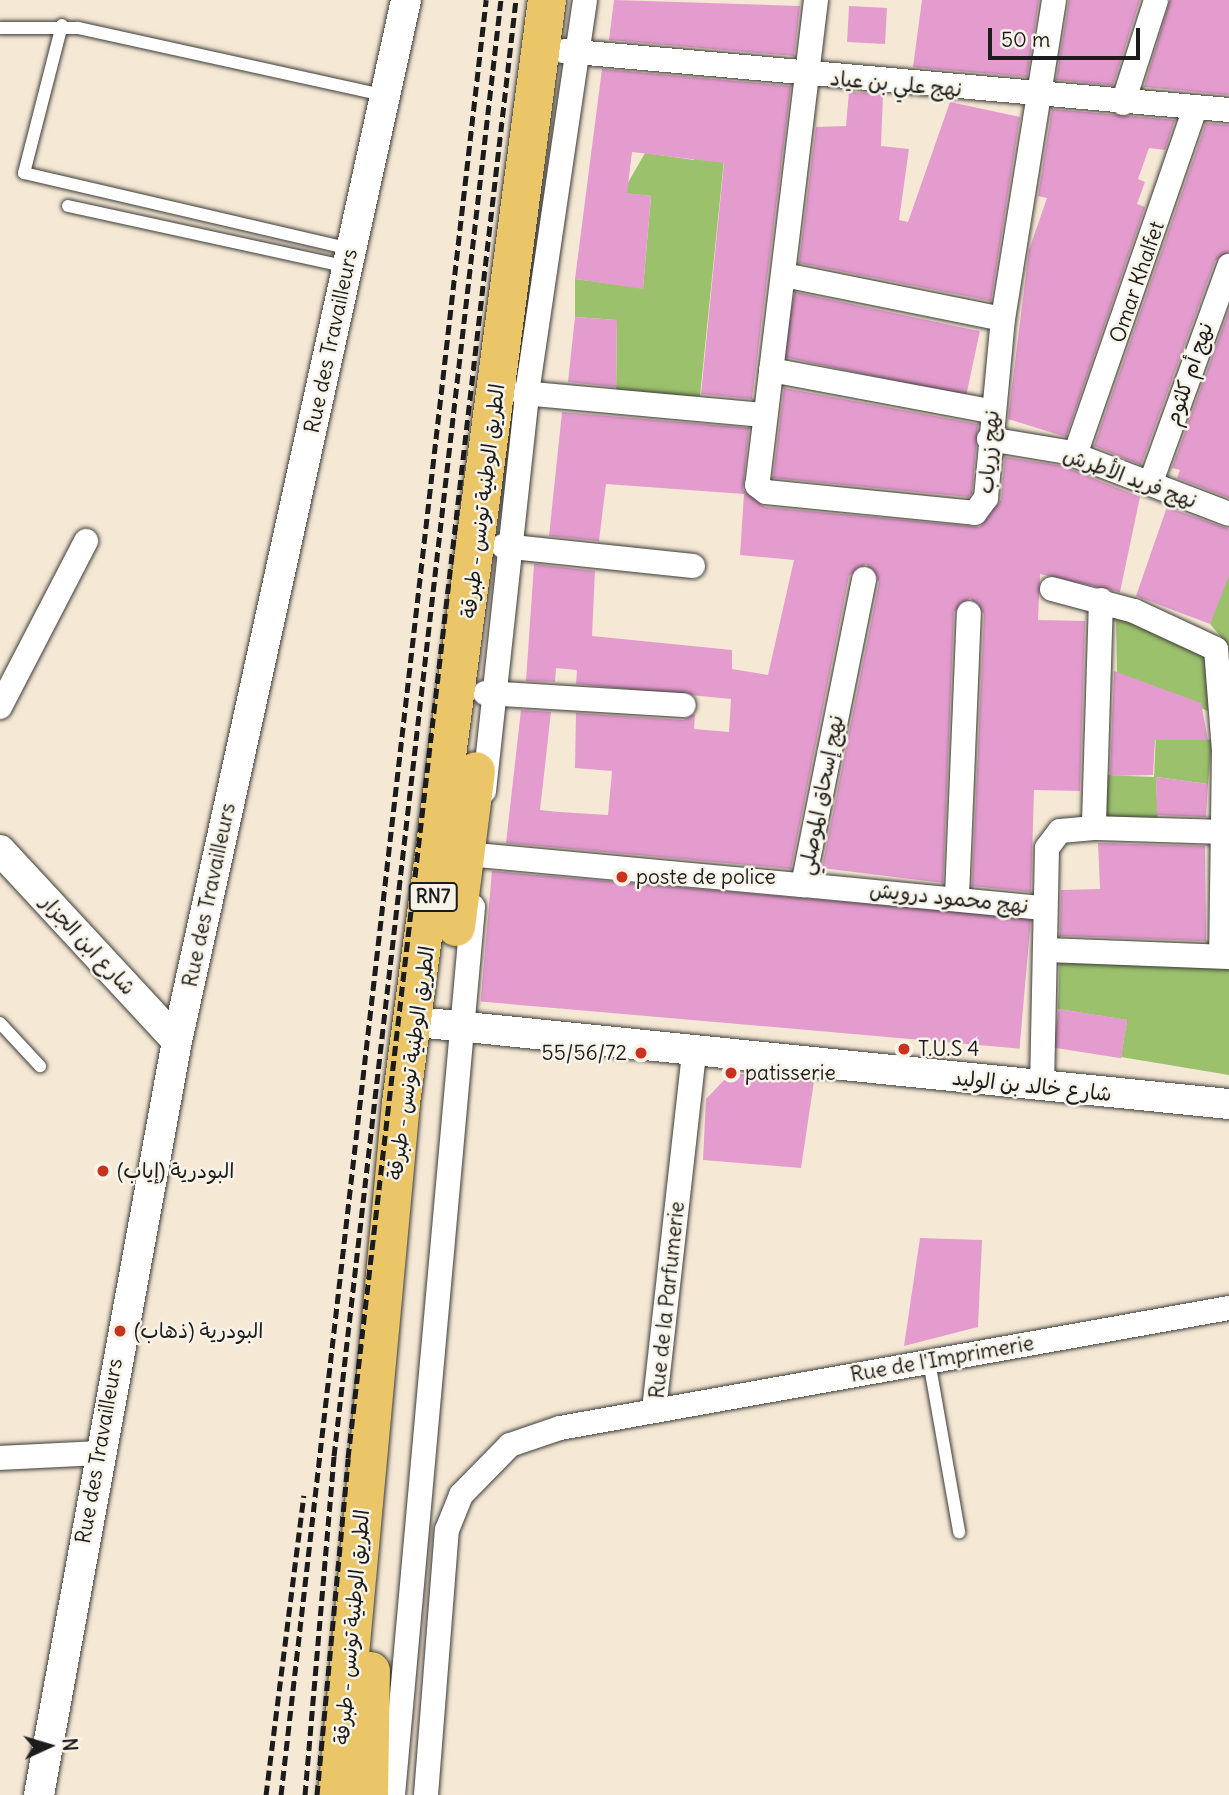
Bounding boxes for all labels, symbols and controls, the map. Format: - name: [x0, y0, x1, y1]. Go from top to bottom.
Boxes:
- scale bar: [991, 14, 1143, 58]
- text: 50 m: [1001, 26, 1050, 53]
- street label: نهج علي بن عياد: [829, 66, 963, 102]
- street label: Omar Khalfet: [1104, 218, 1170, 346]
- street label: Rue des Travailleurs: [299, 247, 363, 435]
- street label: نهج أم كلثوم: [1160, 319, 1218, 429]
- street label: الطريق الوطنية تونس - طبرقة: [456, 382, 510, 620]
- street label: نهج زرياب: [974, 409, 1004, 495]
- street label: نهج فريد الأطرش: [1060, 442, 1200, 514]
- street label: نهج إسحاق الموصلي: [793, 713, 849, 877]
- street label: Rue des Travailleurs: [177, 801, 241, 989]
- place label: poste de police: [636, 864, 776, 890]
- marker: poste de police: [614, 869, 630, 885]
- street label: نهج محمود درويش: [868, 877, 1030, 919]
- road number: RN7: [408, 882, 458, 912]
- street label: شارع ابن الجزار: [35, 890, 141, 1000]
- street label: الطريق الوطنية تونس - طبرقة: [382, 944, 440, 1182]
- place label: T.U.S 4: [918, 1036, 979, 1062]
- place label: 55/56/72: [542, 1040, 627, 1066]
- marker: T.U.S 4: [896, 1041, 912, 1057]
- marker: 55/56/72: [633, 1045, 649, 1061]
- place label: patisserie: [745, 1060, 836, 1086]
- marker: patisserie: [723, 1065, 739, 1081]
- street label: شارع خالد بن الوليد: [951, 1065, 1113, 1107]
- place label: البودرية (إياب): [117, 1158, 234, 1184]
- marker: البودرية (إياب): [95, 1163, 111, 1179]
- street label: Rue de la Parfumerie: [644, 1200, 690, 1400]
- place label: البودرية (ذهاب): [134, 1318, 263, 1344]
- marker: البودرية (ذهاب): [112, 1323, 128, 1339]
- street label: Rue de l'Imprimerie: [848, 1330, 1036, 1388]
- street label: Rue des Travailleurs: [70, 1356, 128, 1546]
- street label: الطريق الوطنية تونس - طبرقة: [329, 1508, 375, 1746]
- north arrow: [14, 1711, 84, 1781]
- text: N: [58, 1737, 82, 1752]

